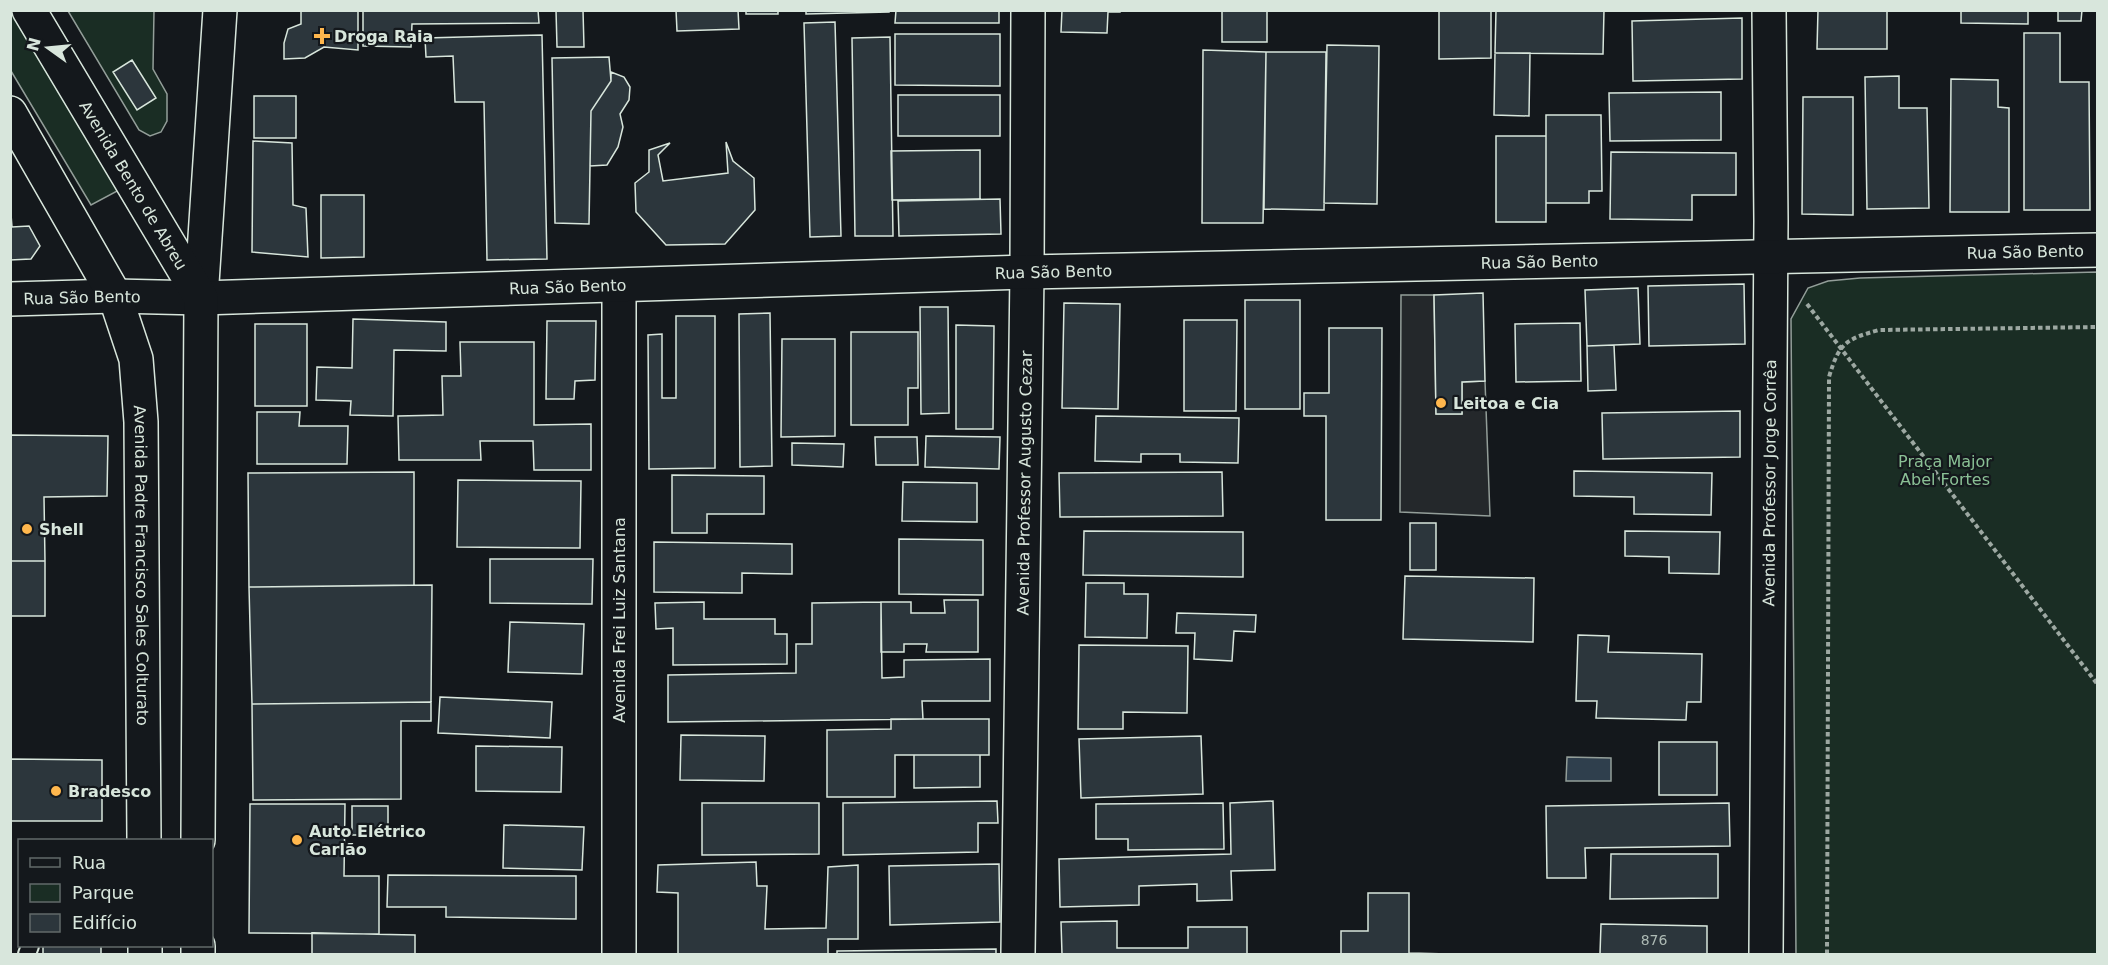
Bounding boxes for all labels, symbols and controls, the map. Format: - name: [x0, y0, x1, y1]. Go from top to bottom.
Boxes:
- north arrow: [18, 18, 78, 78]
- place label: Droga Raia: [334, 27, 433, 46]
- marker: Droga Raia: [315, 29, 329, 43]
- text: N: [23, 35, 45, 53]
- street label: Avenida Bento de Abreu: [75, 97, 191, 273]
- street label: Rua São Bento: [1966, 241, 2084, 263]
- street label: Rua São Bento: [1481, 251, 1598, 273]
- street label: Rua São Bento: [995, 261, 1112, 283]
- street label: Rua São Bento: [509, 276, 627, 298]
- street label: Rua São Bento: [23, 287, 141, 309]
- street label: Avenida Professor Augusto Cezar: [1013, 350, 1036, 616]
- street label: Avenida Professor Jorge Corrêa: [1759, 359, 1780, 607]
- place label: Leitoa e Cia: [1453, 394, 1559, 413]
- marker: Leitoa e Cia: [1434, 396, 1448, 410]
- street label: Avenida Padre Francisco Sales Colturato: [130, 404, 152, 726]
- park label: Praça Major Abel Fortes: [1898, 452, 1992, 489]
- street label: Avenida Frei Luiz Santana: [610, 517, 629, 723]
- place label: Shell: [39, 520, 84, 539]
- marker: Shell: [20, 522, 34, 536]
- place label: Bradesco: [68, 782, 151, 801]
- marker: Bradesco: [49, 784, 63, 798]
- place label: Auto Elétrico Carlão: [309, 822, 426, 859]
- marker: Auto Elétrico Carlão: [290, 833, 304, 847]
- legend: [18, 839, 213, 947]
- text: Rua: [72, 852, 106, 873]
- text: Parque: [72, 882, 134, 903]
- text: Edifício: [72, 912, 137, 933]
- house number: 876: [1641, 932, 1667, 948]

